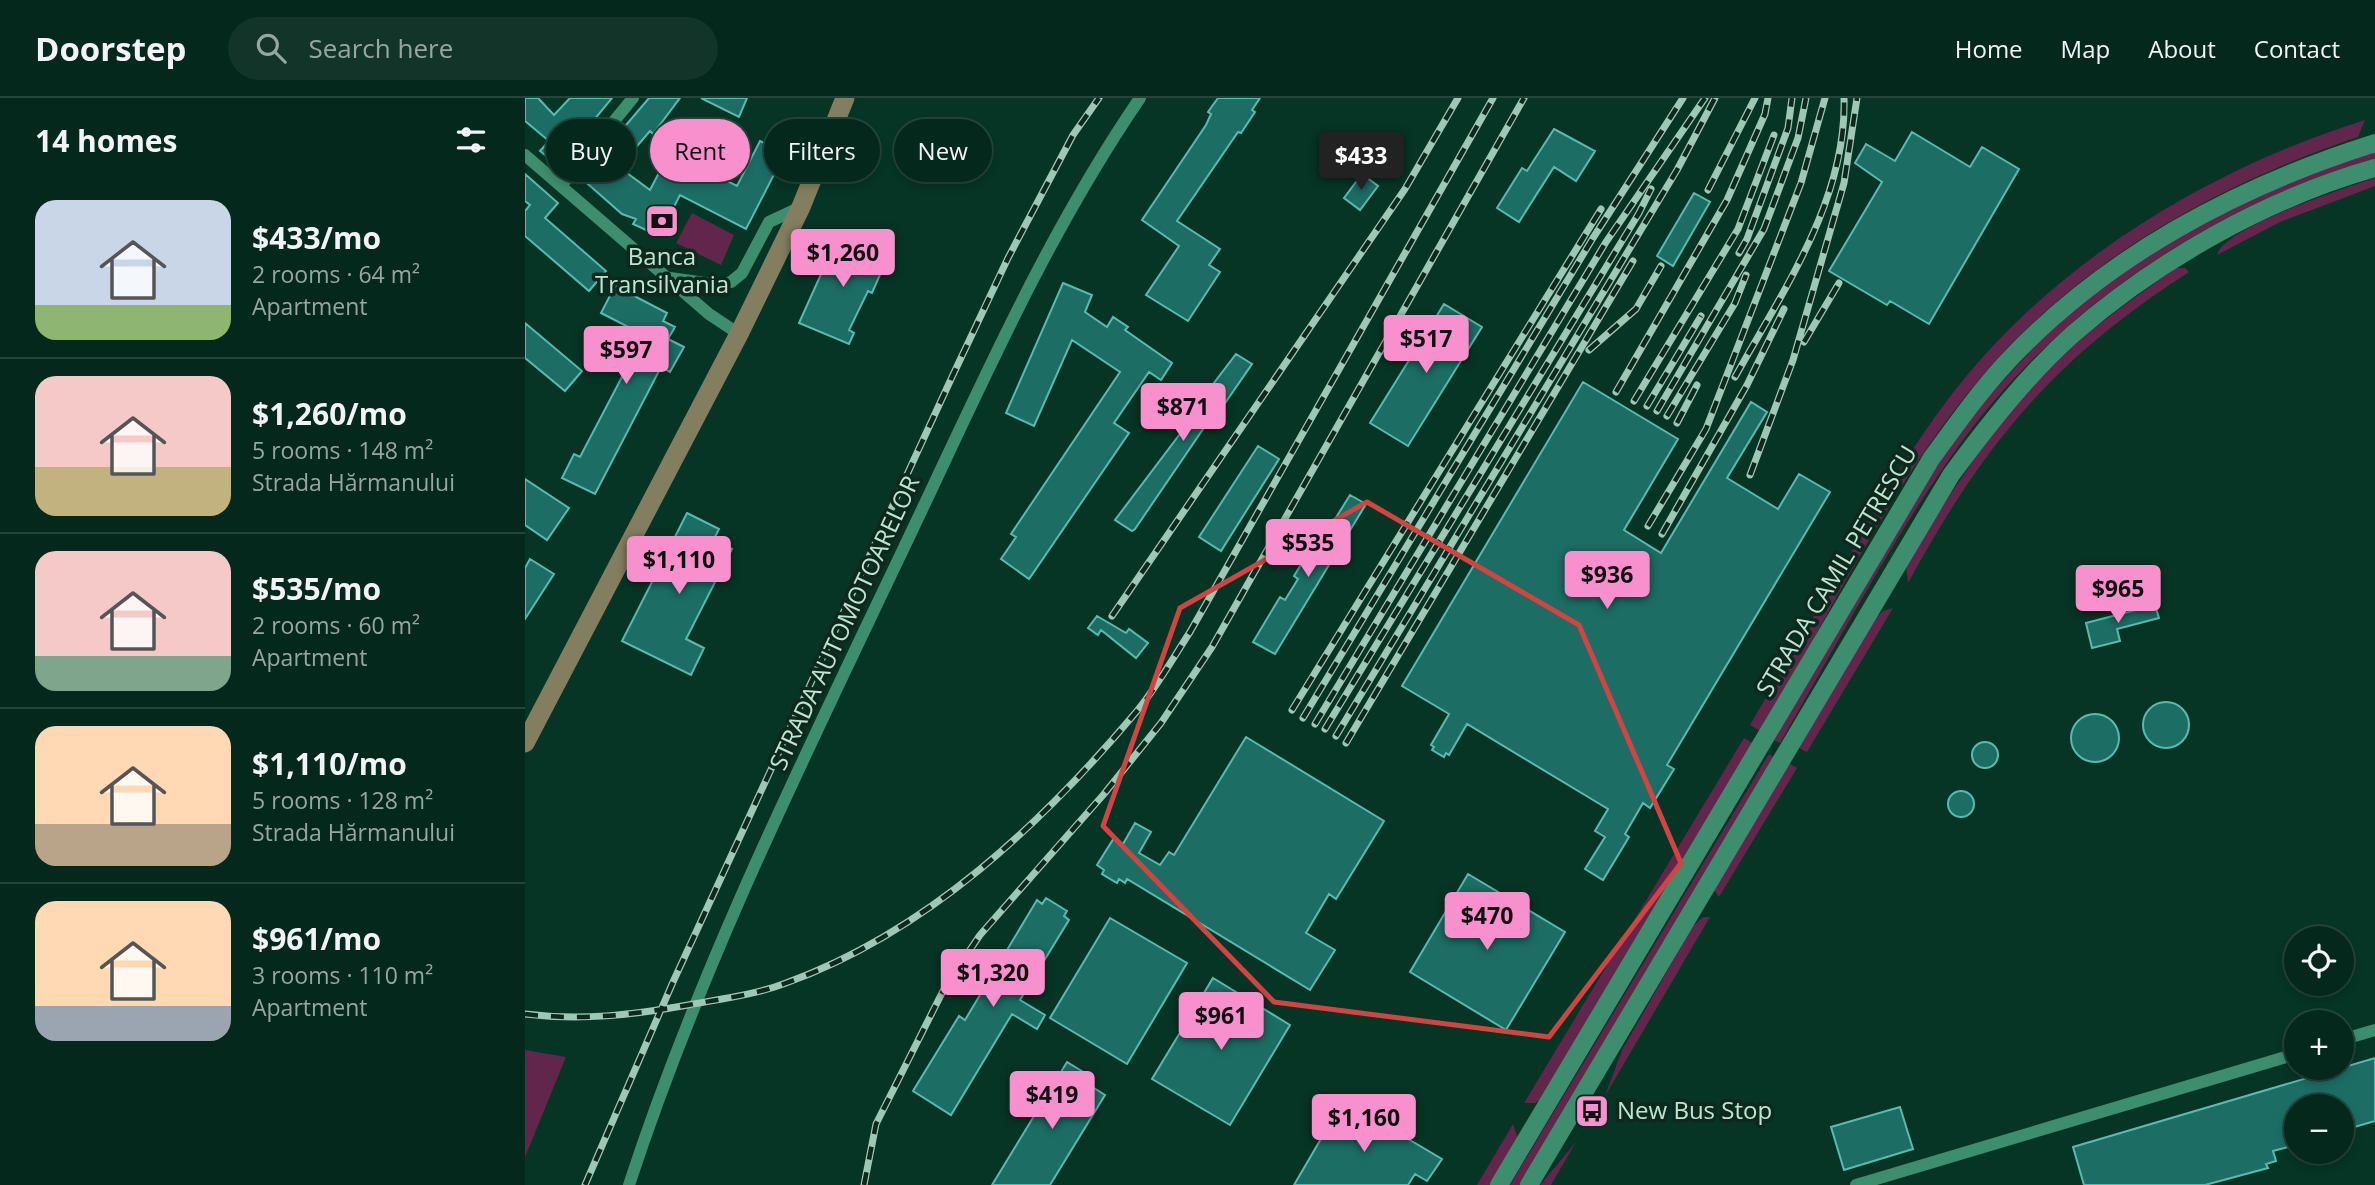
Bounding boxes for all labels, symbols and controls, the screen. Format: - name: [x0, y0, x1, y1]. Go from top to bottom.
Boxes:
- search box: [228, 17, 718, 80]
- text: Doorstep: [35, 26, 186, 71]
- icon: search: [252, 29, 290, 67]
- text: Search here: [308, 30, 453, 66]
- text: Home: [1955, 32, 2023, 65]
- text: Map: [2061, 32, 2110, 65]
- text: About: [2148, 32, 2216, 65]
- text: Contact: [2254, 32, 2340, 65]
- chip: Buy: [546, 119, 636, 182]
- chip: Rent: [650, 119, 750, 182]
- chip: Filters: [764, 119, 880, 182]
- chip: New: [894, 119, 992, 182]
- text: 14 homes: [35, 120, 178, 161]
- icon: filters: [452, 121, 490, 159]
- pin: $433: [1320, 132, 1402, 192]
- text: $433: [1335, 139, 1387, 171]
- bank icon: Banca Transilvania: [643, 202, 681, 240]
- text: $433/mo: [252, 217, 381, 258]
- icon: home: [91, 228, 175, 312]
- pin: $1,260: [786, 230, 900, 289]
- text: $1,260: [807, 236, 879, 268]
- place label: Banca Transilvania: [595, 239, 729, 300]
- text: 2 rooms · 64 m²: [252, 258, 420, 290]
- text: Apartment: [252, 290, 368, 322]
- pin: $517: [1385, 316, 1467, 375]
- text: $517: [1400, 322, 1452, 354]
- pin: $597: [585, 327, 667, 386]
- text: $597: [600, 333, 652, 365]
- pin: $871: [1142, 384, 1224, 443]
- text: $871: [1157, 390, 1209, 422]
- text: $1,260/mo: [252, 393, 407, 434]
- icon: home: [91, 404, 175, 488]
- text: 5 rooms · 148 m²: [252, 434, 433, 466]
- street label: STRADA CAMIL PETRESCU: [1748, 439, 1924, 702]
- text: Strada Hărmanului: [252, 466, 455, 498]
- street label: STRADA AUTOMOTOARELOR: [761, 470, 927, 775]
- pin: $535: [1267, 519, 1349, 579]
- text: $535: [1282, 526, 1334, 558]
- pin: $1,110: [622, 536, 736, 596]
- text: $1,110: [643, 543, 715, 575]
- pin: $936: [1566, 552, 1648, 611]
- text: $936: [1581, 558, 1633, 590]
- pin: $965: [2077, 566, 2159, 625]
- text: $535/mo: [252, 568, 381, 609]
- text: $965: [2092, 572, 2144, 604]
- icon: home: [91, 579, 175, 663]
- text: 2 rooms · 60 m²: [252, 609, 420, 641]
- text: Apartment: [252, 641, 368, 673]
- text: $1,110/mo: [252, 743, 407, 784]
- icon: home: [91, 754, 175, 838]
- text: 5 rooms · 128 m²: [252, 784, 433, 816]
- text: Strada Hărmanului: [252, 816, 455, 848]
- pin: $470: [1446, 892, 1528, 952]
- text: $470: [1461, 899, 1513, 931]
- text: $961/mo: [252, 918, 381, 959]
- map controls: [2284, 926, 2354, 1164]
- button: locate: [2284, 926, 2354, 996]
- icon: home: [91, 929, 175, 1013]
- pin: $1,320: [936, 950, 1050, 1009]
- text: $1,320: [957, 956, 1029, 988]
- text: 3 rooms · 110 m²: [252, 959, 433, 991]
- text: Apartment: [252, 991, 368, 1023]
- pin: $961: [1180, 992, 1262, 1052]
- text: $961: [1195, 999, 1247, 1031]
- button: +: [2284, 1010, 2354, 1080]
- pin: $419: [1011, 1072, 1093, 1131]
- text: $419: [1026, 1078, 1078, 1110]
- bus stop icon: New Bus Stop: [1573, 1092, 1611, 1130]
- place label: New Bus Stop: [1617, 1093, 1772, 1126]
- pin: $1,160: [1307, 1094, 1421, 1154]
- button: −: [2284, 1094, 2354, 1164]
- text: $1,160: [1328, 1101, 1400, 1133]

